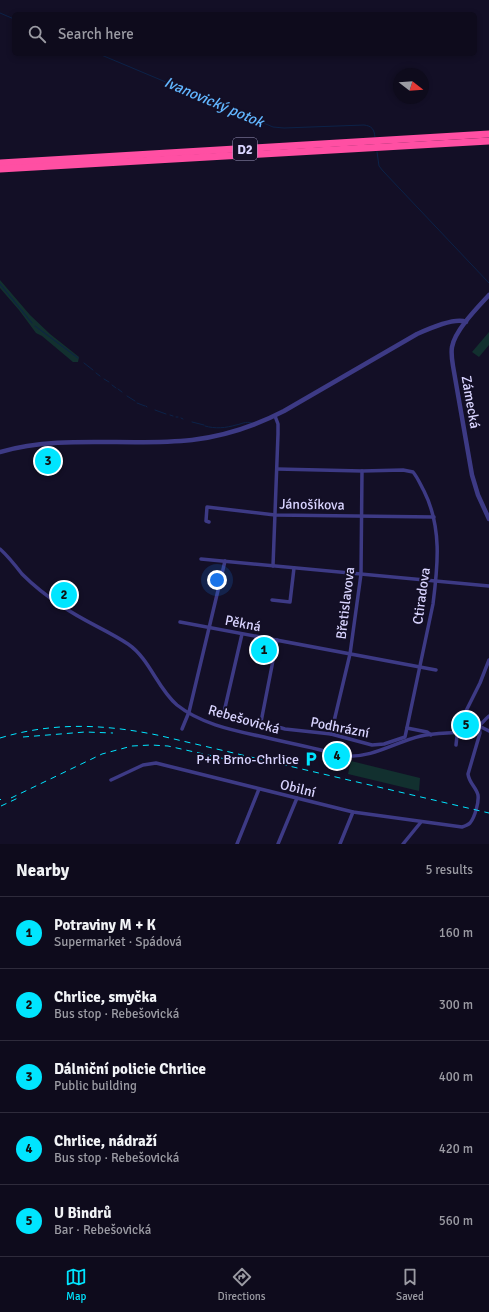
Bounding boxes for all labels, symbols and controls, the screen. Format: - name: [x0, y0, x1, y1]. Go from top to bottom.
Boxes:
- search box: [12, 12, 477, 56]
- icon: search: [26, 23, 48, 45]
- text: Search here: [58, 25, 134, 43]
- north arrow: [393, 68, 429, 104]
- water label: Ivanovický potok: [162, 73, 268, 132]
- road number: D2: [233, 138, 257, 160]
- street label: Zámecká: [457, 374, 484, 430]
- pin: 3: [35, 446, 61, 476]
- street label: Jánošíkova: [279, 495, 345, 514]
- street label: Břetislavova: [333, 566, 358, 640]
- street label: Ctiradova: [409, 566, 434, 626]
- your location: [207, 570, 227, 590]
- pin: 2: [51, 580, 77, 610]
- street label: Pěkná: [223, 612, 262, 635]
- pin: 1: [251, 635, 277, 665]
- street label: Rebešovická: [206, 701, 282, 738]
- pin: 5: [453, 710, 479, 740]
- street label: Podhrázní: [309, 713, 371, 742]
- pin: 4: [324, 741, 350, 771]
- parking icon: P+R Brno-Chrlice: [302, 750, 320, 768]
- place label: P+R Brno-Chrlice: [196, 751, 299, 768]
- street label: Obilní: [278, 776, 318, 801]
- text: Nearby: [16, 860, 69, 881]
- text: 5 results: [425, 862, 473, 878]
- text: Potraviny M + K: [54, 916, 156, 934]
- text: 1: [25, 925, 33, 941]
- text: 160 m: [439, 925, 473, 941]
- text: Supermarket · Spádová: [54, 934, 182, 950]
- text: Chrlice, smyčka: [54, 988, 157, 1006]
- text: 2: [25, 997, 33, 1013]
- text: 300 m: [439, 997, 473, 1013]
- text: Bus stop · Rebešovická: [54, 1006, 179, 1022]
- text: Dálniční policie Chrlice: [54, 1060, 206, 1078]
- text: 3: [25, 1069, 33, 1085]
- text: 400 m: [439, 1069, 473, 1085]
- text: Public building: [54, 1078, 137, 1094]
- text: Chrlice, nádraží: [54, 1132, 157, 1150]
- text: 4: [25, 1141, 33, 1157]
- text: 420 m: [439, 1141, 473, 1157]
- text: Bus stop · Rebešovická: [54, 1150, 179, 1166]
- text: U Bindrů: [54, 1204, 112, 1222]
- text: 5: [25, 1213, 33, 1229]
- text: 560 m: [439, 1213, 473, 1229]
- text: Bar · Rebešovická: [54, 1222, 151, 1238]
- tab: Map: [65, 1266, 87, 1303]
- tab: Directions: [218, 1266, 266, 1303]
- tab: Saved: [396, 1266, 424, 1303]

